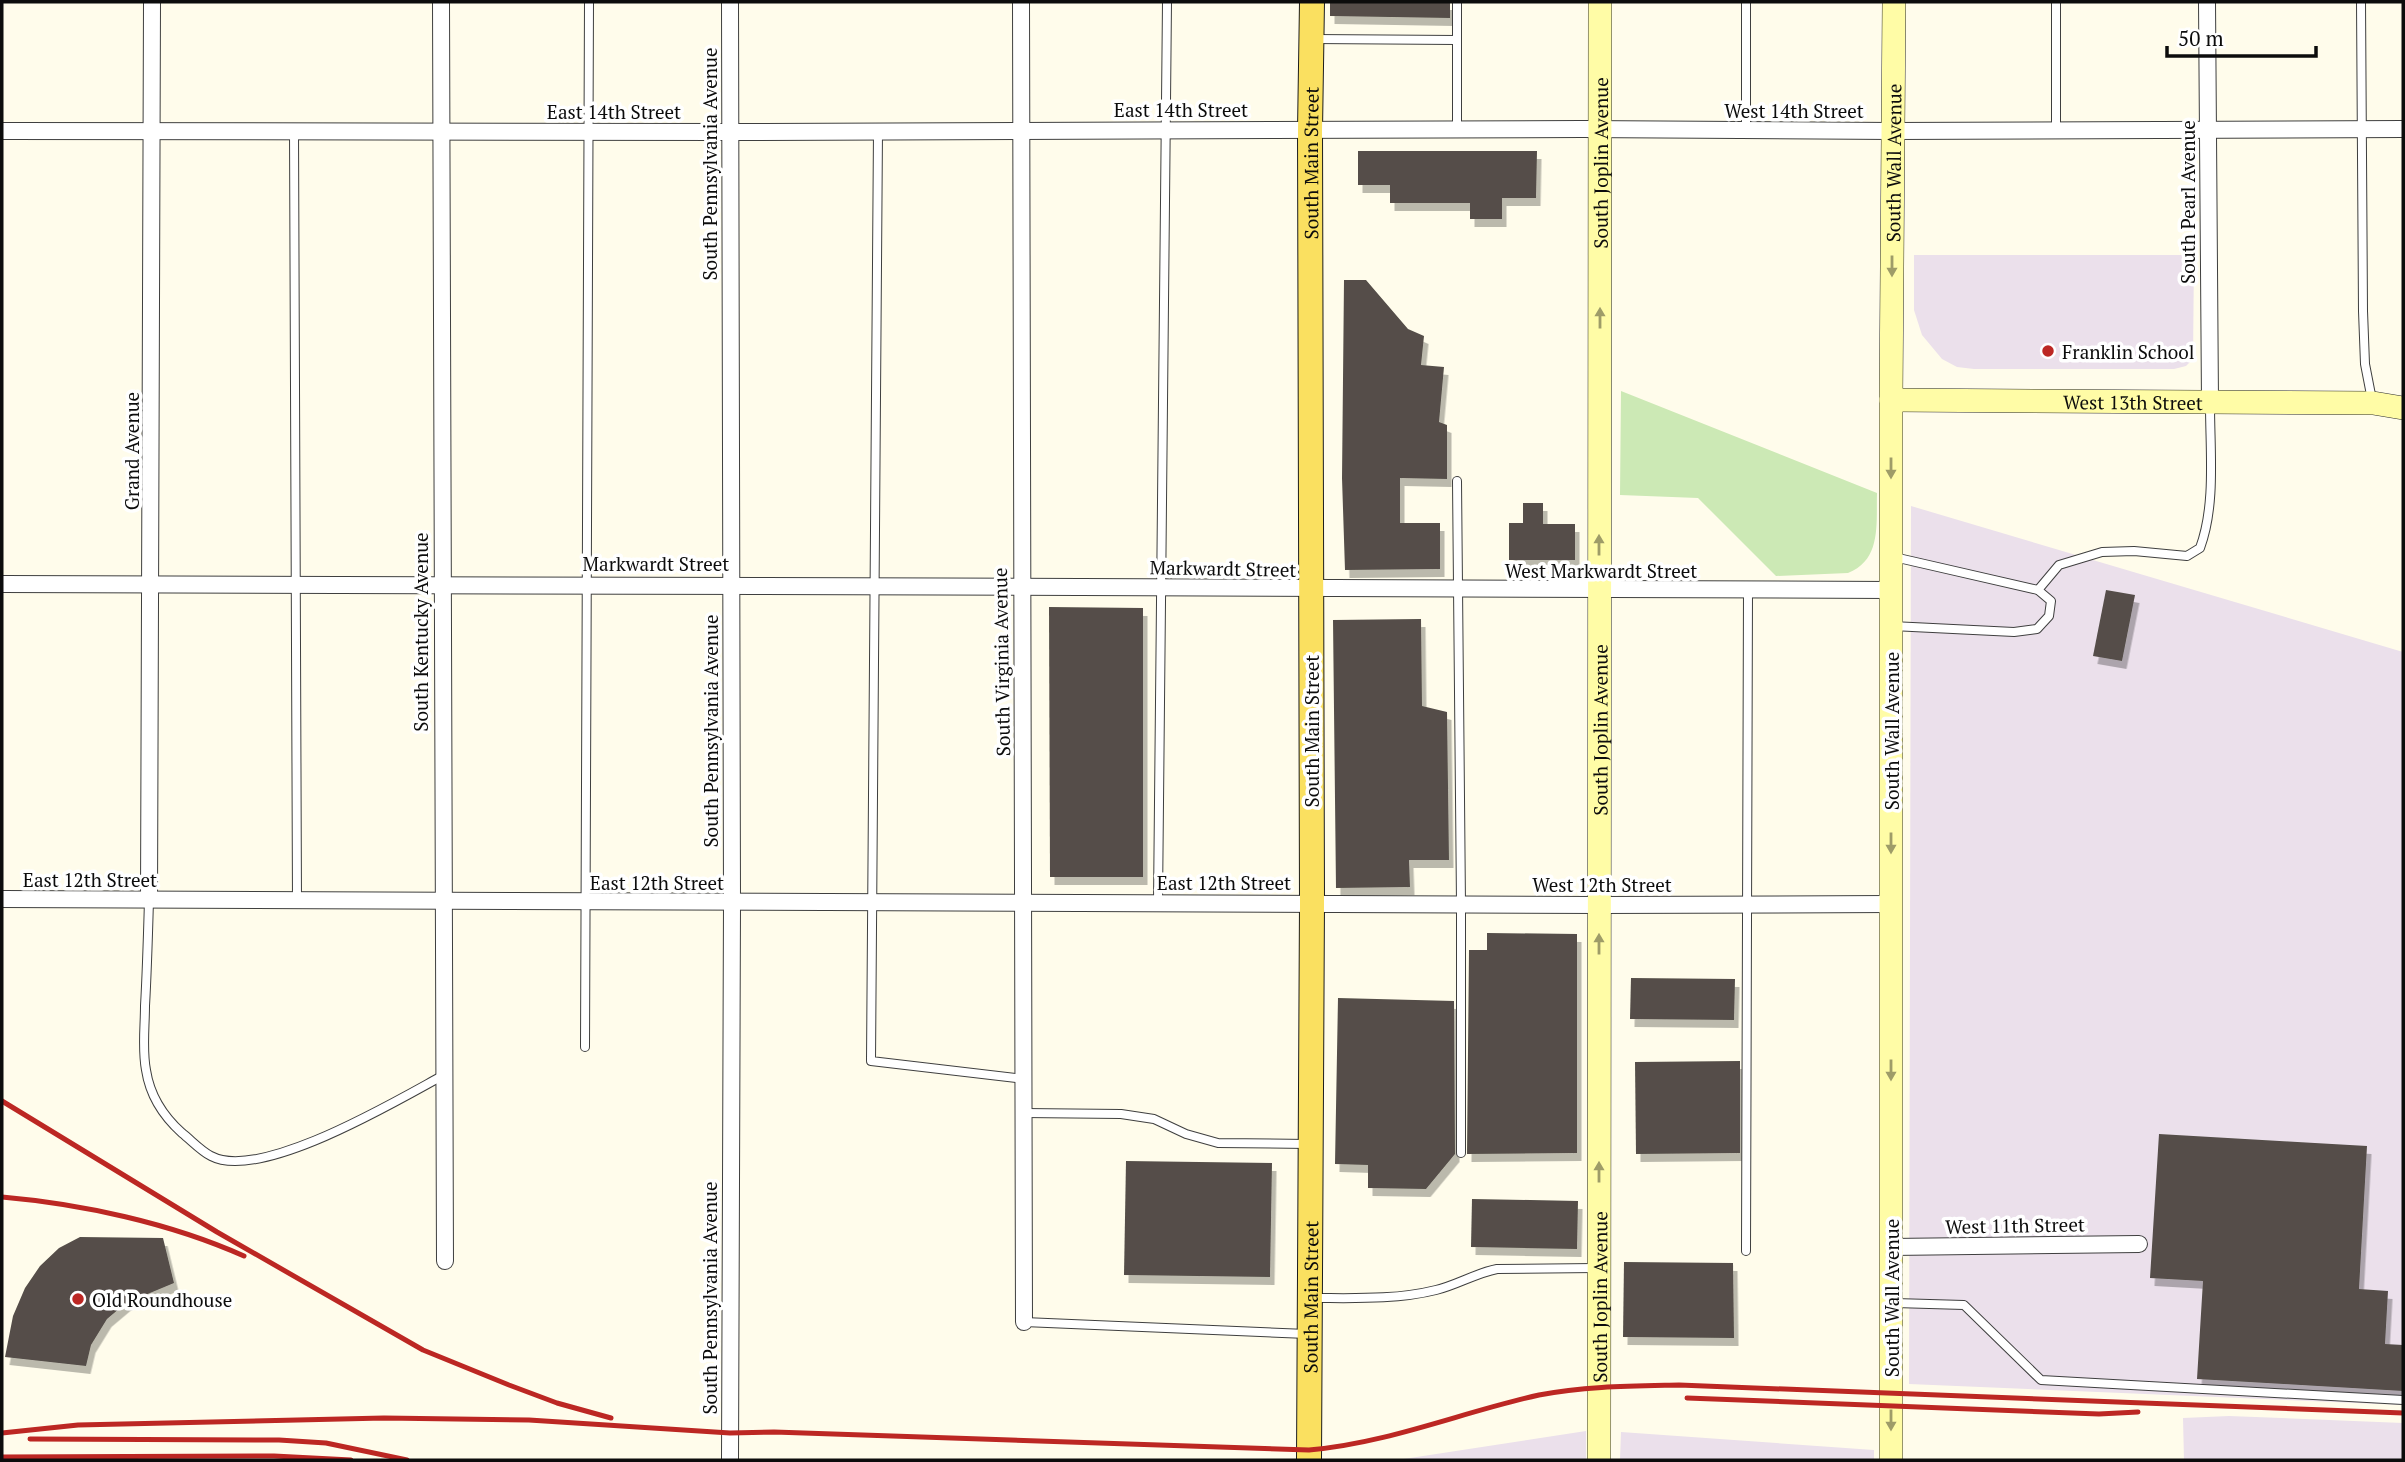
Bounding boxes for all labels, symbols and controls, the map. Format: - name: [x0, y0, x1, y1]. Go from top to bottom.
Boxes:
- scale bar: [2167, 14, 2316, 58]
- text: 50 m: [2178, 24, 2224, 52]
- street label: South Pennsylvania Avenue: [697, 47, 722, 281]
- street label: South Joplin Avenue: [1587, 77, 1612, 249]
- street label: South Wall Avenue: [1880, 84, 1906, 242]
- street label: South Main Street: [1297, 86, 1323, 240]
- street label: East 14th Street: [1114, 97, 1248, 122]
- street label: West 14th Street: [1724, 98, 1864, 123]
- street label: East 14th Street: [547, 99, 681, 124]
- street label: South Pearl Avenue: [2175, 120, 2200, 284]
- one-way arrow: [1886, 255, 1898, 277]
- one-way arrow: [1594, 306, 1606, 328]
- place label: Franklin School: [2062, 339, 2195, 364]
- marker: Franklin School: [2040, 343, 2056, 359]
- street label: West 13th Street: [2063, 389, 2203, 414]
- street label: Grand Avenue: [119, 392, 144, 510]
- one-way arrow: [1885, 457, 1897, 479]
- street label: South Kentucky Avenue: [408, 532, 433, 732]
- one-way arrow: [1593, 534, 1605, 556]
- street label: Markwardt Street: [583, 551, 729, 576]
- street label: Markwardt Street: [1149, 554, 1297, 582]
- street label: West Markwardt Street: [1505, 558, 1697, 583]
- street label: South Virginia Avenue: [987, 567, 1015, 757]
- street label: South Pennsylvania Avenue: [698, 614, 723, 848]
- street label: South Joplin Avenue: [1587, 644, 1612, 816]
- street label: South Wall Avenue: [1879, 652, 1904, 810]
- street label: South Main Street: [1299, 655, 1324, 807]
- one-way arrow: [1885, 832, 1897, 854]
- street label: East 12th Street: [23, 867, 157, 892]
- street label: East 12th Street: [590, 870, 724, 895]
- street label: East 12th Street: [1157, 870, 1291, 895]
- street label: West 12th Street: [1532, 872, 1672, 897]
- one-way arrow: [1593, 933, 1605, 955]
- one-way arrow: [1885, 1059, 1897, 1081]
- one-way arrow: [1593, 1160, 1605, 1182]
- street label: South Pennsylvania Avenue: [697, 1181, 722, 1415]
- street label: South Joplin Avenue: [1587, 1211, 1612, 1383]
- street label: West 11th Street: [1945, 1211, 2085, 1239]
- street label: South Wall Avenue: [1879, 1219, 1904, 1377]
- street label: South Main Street: [1297, 1220, 1323, 1374]
- place label: Old Roundhouse: [92, 1287, 232, 1312]
- marker: Old Roundhouse: [70, 1291, 86, 1307]
- one-way arrow: [1885, 1409, 1897, 1431]

